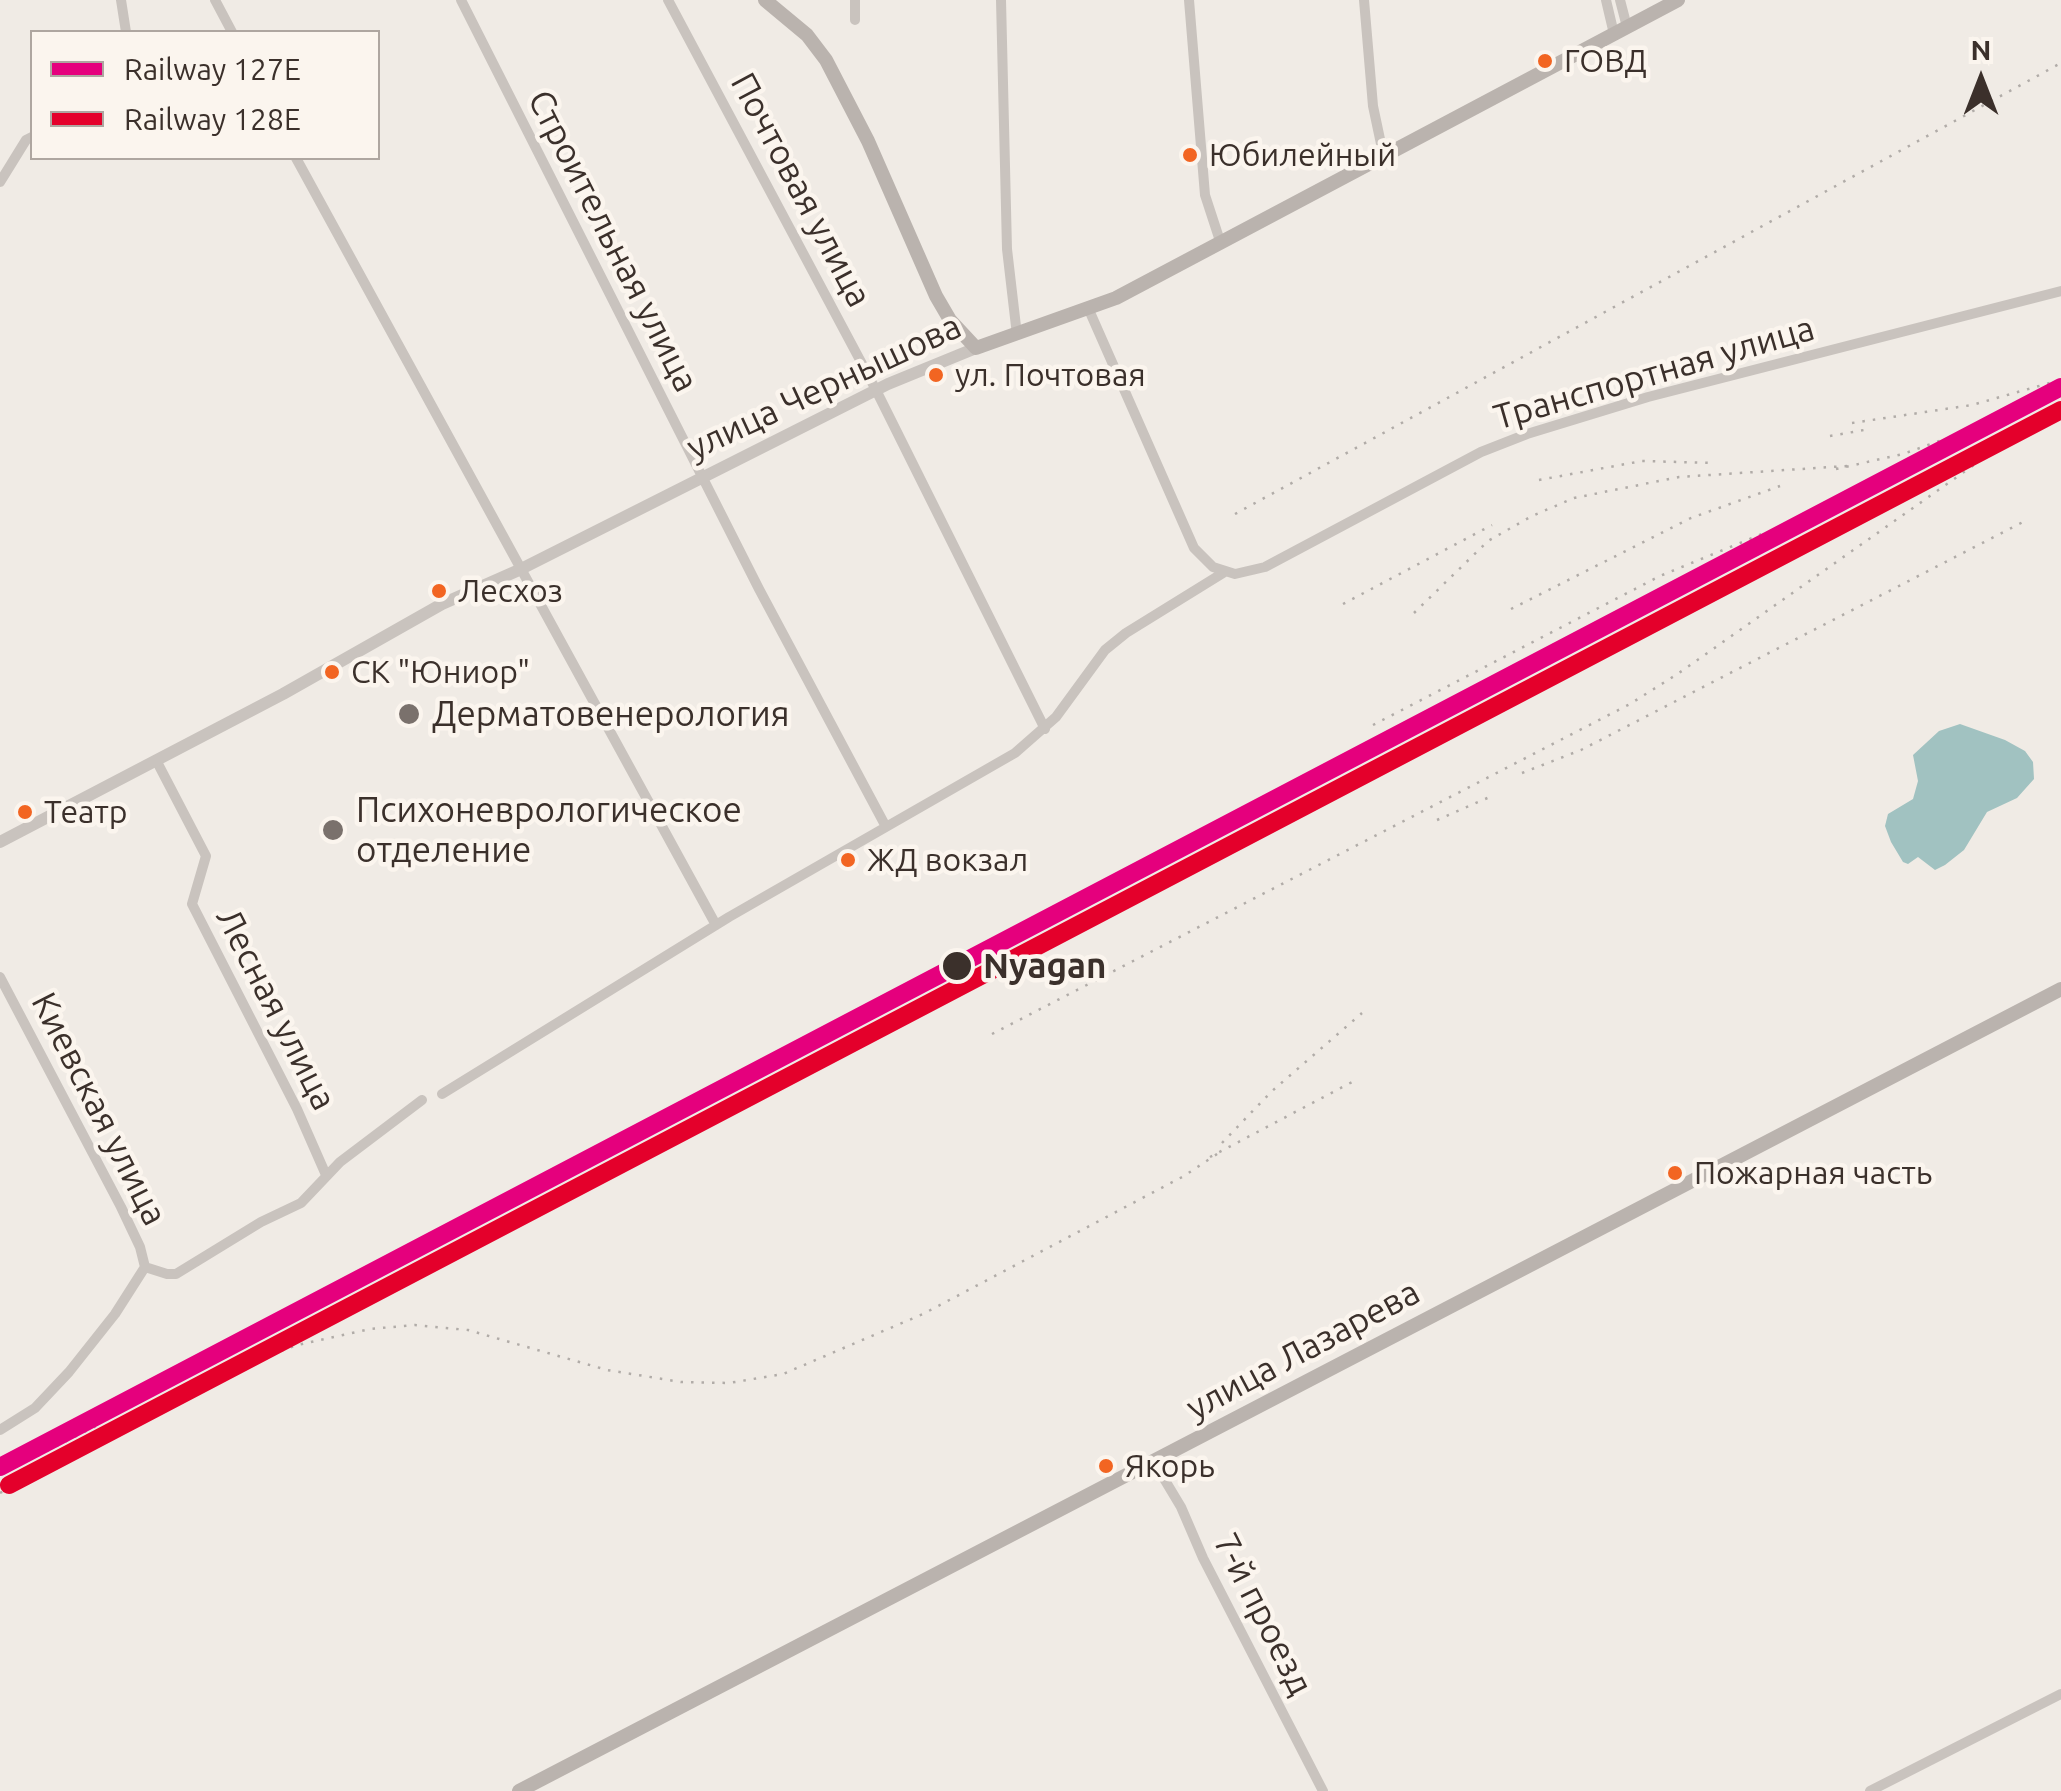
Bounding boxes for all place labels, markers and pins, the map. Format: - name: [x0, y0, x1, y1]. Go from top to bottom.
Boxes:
- place label: ГОВД: [1564, 42, 1647, 80]
- marker: ГОВД: [1535, 51, 1555, 71]
- place label: Юбилейный: [1209, 136, 1396, 174]
- marker: Юбилейный: [1180, 145, 1200, 165]
- place label: ул. Почтовая: [955, 356, 1146, 394]
- marker: ул. Почтовая: [926, 365, 946, 385]
- place label: Лесхоз: [458, 572, 563, 610]
- marker: Лесхоз: [429, 581, 449, 601]
- place label: СК "Юниор": [351, 653, 530, 691]
- marker: СК "Юниор": [322, 662, 342, 682]
- place label: Дерматовенерология: [432, 693, 790, 735]
- marker: Дерматовенерология: [396, 701, 422, 727]
- place label: Психоневрологическое отделение: [356, 789, 742, 871]
- place label: Театр: [44, 793, 127, 831]
- marker: Театр: [15, 802, 35, 822]
- marker: Психоневрологическое отделение: [320, 817, 346, 843]
- place label: ЖД вокзал: [867, 841, 1028, 879]
- marker: ЖД вокзал: [838, 850, 858, 870]
- place label: Nyagan: [983, 945, 1107, 987]
- marker: Nyagan: [940, 949, 974, 983]
- place label: Пожарная часть: [1694, 1154, 1932, 1192]
- marker: Пожарная часть: [1665, 1163, 1685, 1183]
- place label: Якорь: [1125, 1447, 1215, 1485]
- marker: Якорь: [1096, 1456, 1116, 1476]

